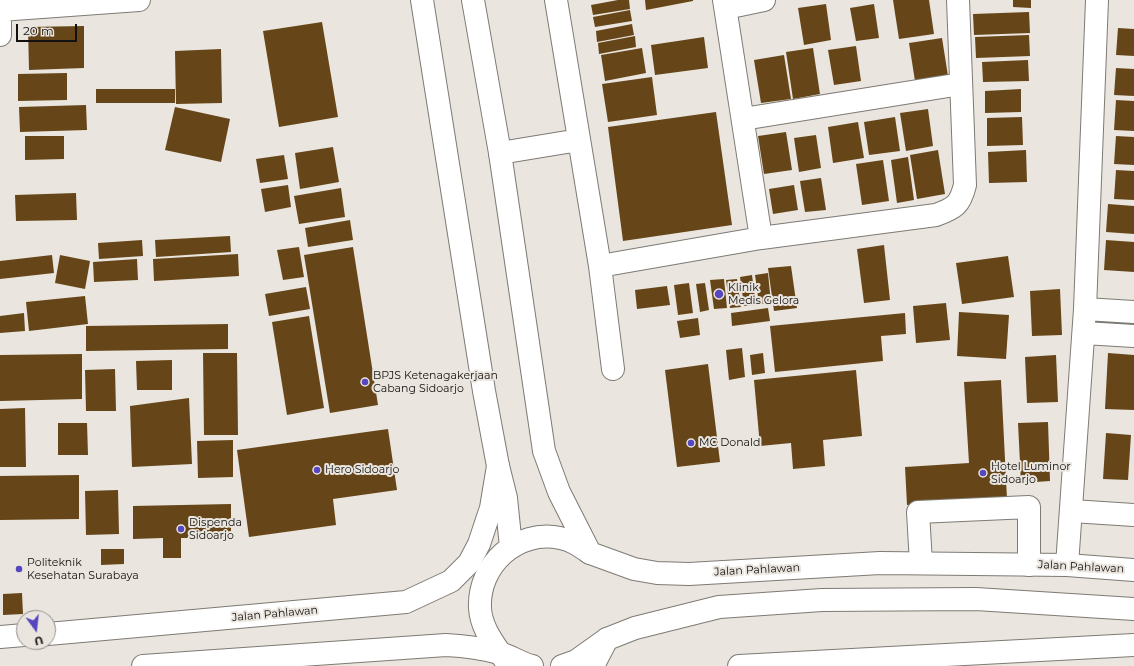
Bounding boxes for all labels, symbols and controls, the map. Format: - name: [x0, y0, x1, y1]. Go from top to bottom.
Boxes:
- scale bar: [18, 16, 79, 42]
- text: 20 m: [23, 23, 54, 38]
- place label: Klinik Medis Gelora: [728, 281, 799, 307]
- marker: Klinik Medis Gelora: [713, 288, 725, 300]
- place label: BPJS Ketenagakerjaan Cabang Sidoarjo: [373, 369, 498, 395]
- marker: BPJS Ketenagakerjaan Cabang Sidoarjo: [360, 377, 370, 387]
- place label: MC Donald: [699, 436, 761, 450]
- marker: MC Donald: [686, 438, 696, 448]
- place label: Hotel Luminor Sidoarjo: [991, 460, 1071, 486]
- place label: Hero Sidoarjo: [325, 463, 399, 477]
- marker: Hero Sidoarjo: [312, 465, 322, 475]
- marker: Hotel Luminor Sidoarjo: [978, 468, 988, 478]
- place label: Dispenda Sidoarjo: [189, 516, 242, 542]
- marker: Dispenda Sidoarjo: [176, 524, 186, 534]
- place label: Politeknik Kesehatan Surabaya: [27, 556, 139, 582]
- street label: Jalan Pahlawan: [1038, 558, 1124, 576]
- street label: Jalan Pahlawan: [714, 561, 800, 579]
- marker: Politeknik Kesehatan Surabaya: [14, 564, 24, 574]
- street label: Jalan Pahlawan: [232, 604, 318, 624]
- north arrow: [16, 610, 56, 650]
- text: U: [33, 633, 45, 649]

